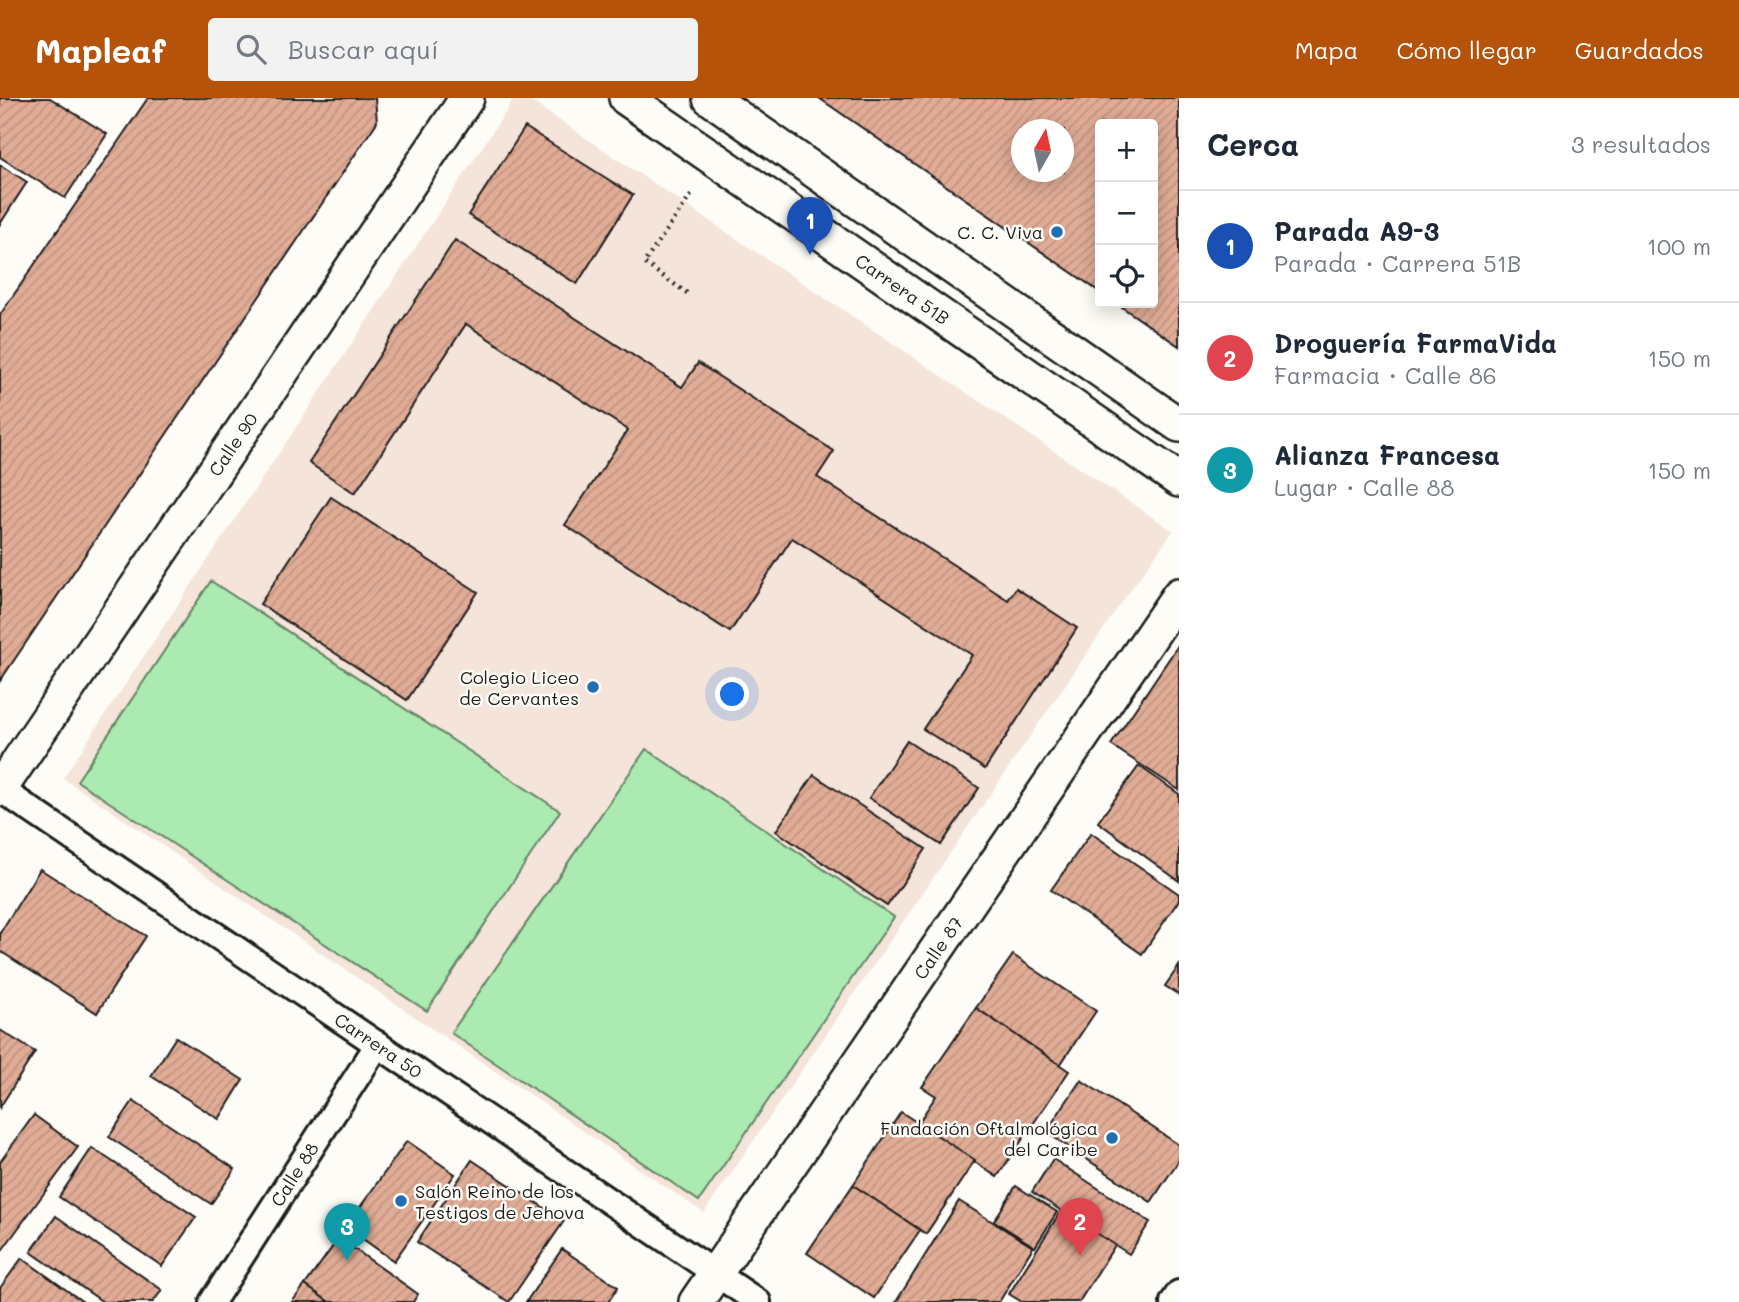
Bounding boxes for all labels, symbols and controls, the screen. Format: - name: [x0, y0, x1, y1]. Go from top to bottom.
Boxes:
- search box: [208, 18, 698, 81]
- text: Mapleaf: [35, 28, 166, 71]
- icon: search: [232, 30, 270, 68]
- text: Buscar aquí: [288, 32, 439, 66]
- text: Mapa: [1295, 34, 1359, 65]
- text: Cómo llegar: [1397, 34, 1537, 65]
- text: Guardados: [1575, 34, 1704, 65]
- north arrow: [1011, 119, 1074, 182]
- map controls: [1095, 119, 1158, 308]
- button: +: [1095, 119, 1158, 182]
- text: Cerca: [1207, 124, 1299, 164]
- text: 3 resultados: [1571, 129, 1711, 159]
- button: −: [1095, 182, 1158, 245]
- pin: 1: [787, 197, 833, 255]
- text: Parada A9-3: [1274, 214, 1439, 248]
- place label: C. C. Viva: [957, 220, 1043, 244]
- marker: C. C. Viva: [1049, 224, 1065, 240]
- text: 1: [1225, 231, 1235, 261]
- text: 100 m: [1647, 231, 1711, 261]
- button: locate: [1095, 245, 1158, 308]
- street label: Carrera 51B: [851, 248, 954, 330]
- text: Parada · Carrera 51B: [1274, 248, 1521, 278]
- text: Droguería FarmaVida: [1274, 326, 1557, 360]
- text: 2: [1224, 343, 1236, 373]
- text: 150 m: [1647, 343, 1711, 373]
- text: Farmacia · Calle 86: [1274, 360, 1497, 390]
- street label: Calle 90: [203, 408, 263, 481]
- text: Alianza Francesa: [1274, 438, 1500, 472]
- text: 3: [1223, 455, 1237, 485]
- text: 150 m: [1647, 455, 1711, 485]
- text: Lugar · Calle 88: [1274, 472, 1454, 502]
- place label: Colegio Liceo de Cervantes: [459, 665, 579, 710]
- your location: [715, 677, 749, 711]
- marker: Colegio Liceo de Cervantes: [585, 679, 601, 695]
- street label: Calle 87: [908, 912, 968, 984]
- street label: Carrera 50: [330, 1007, 427, 1083]
- place label: Fundación Oftalmológica del Caribe: [880, 1116, 1098, 1161]
- marker: Fundación Oftalmológica del Caribe: [1104, 1130, 1120, 1146]
- street label: Calle 88: [265, 1137, 324, 1211]
- place label: Salón Reino de los Testigos de Jehova: [415, 1179, 585, 1224]
- marker: Salón Reino de los Testigos de Jehova: [393, 1193, 409, 1209]
- pin: 2: [1057, 1198, 1103, 1256]
- pin: 3: [324, 1203, 370, 1261]

